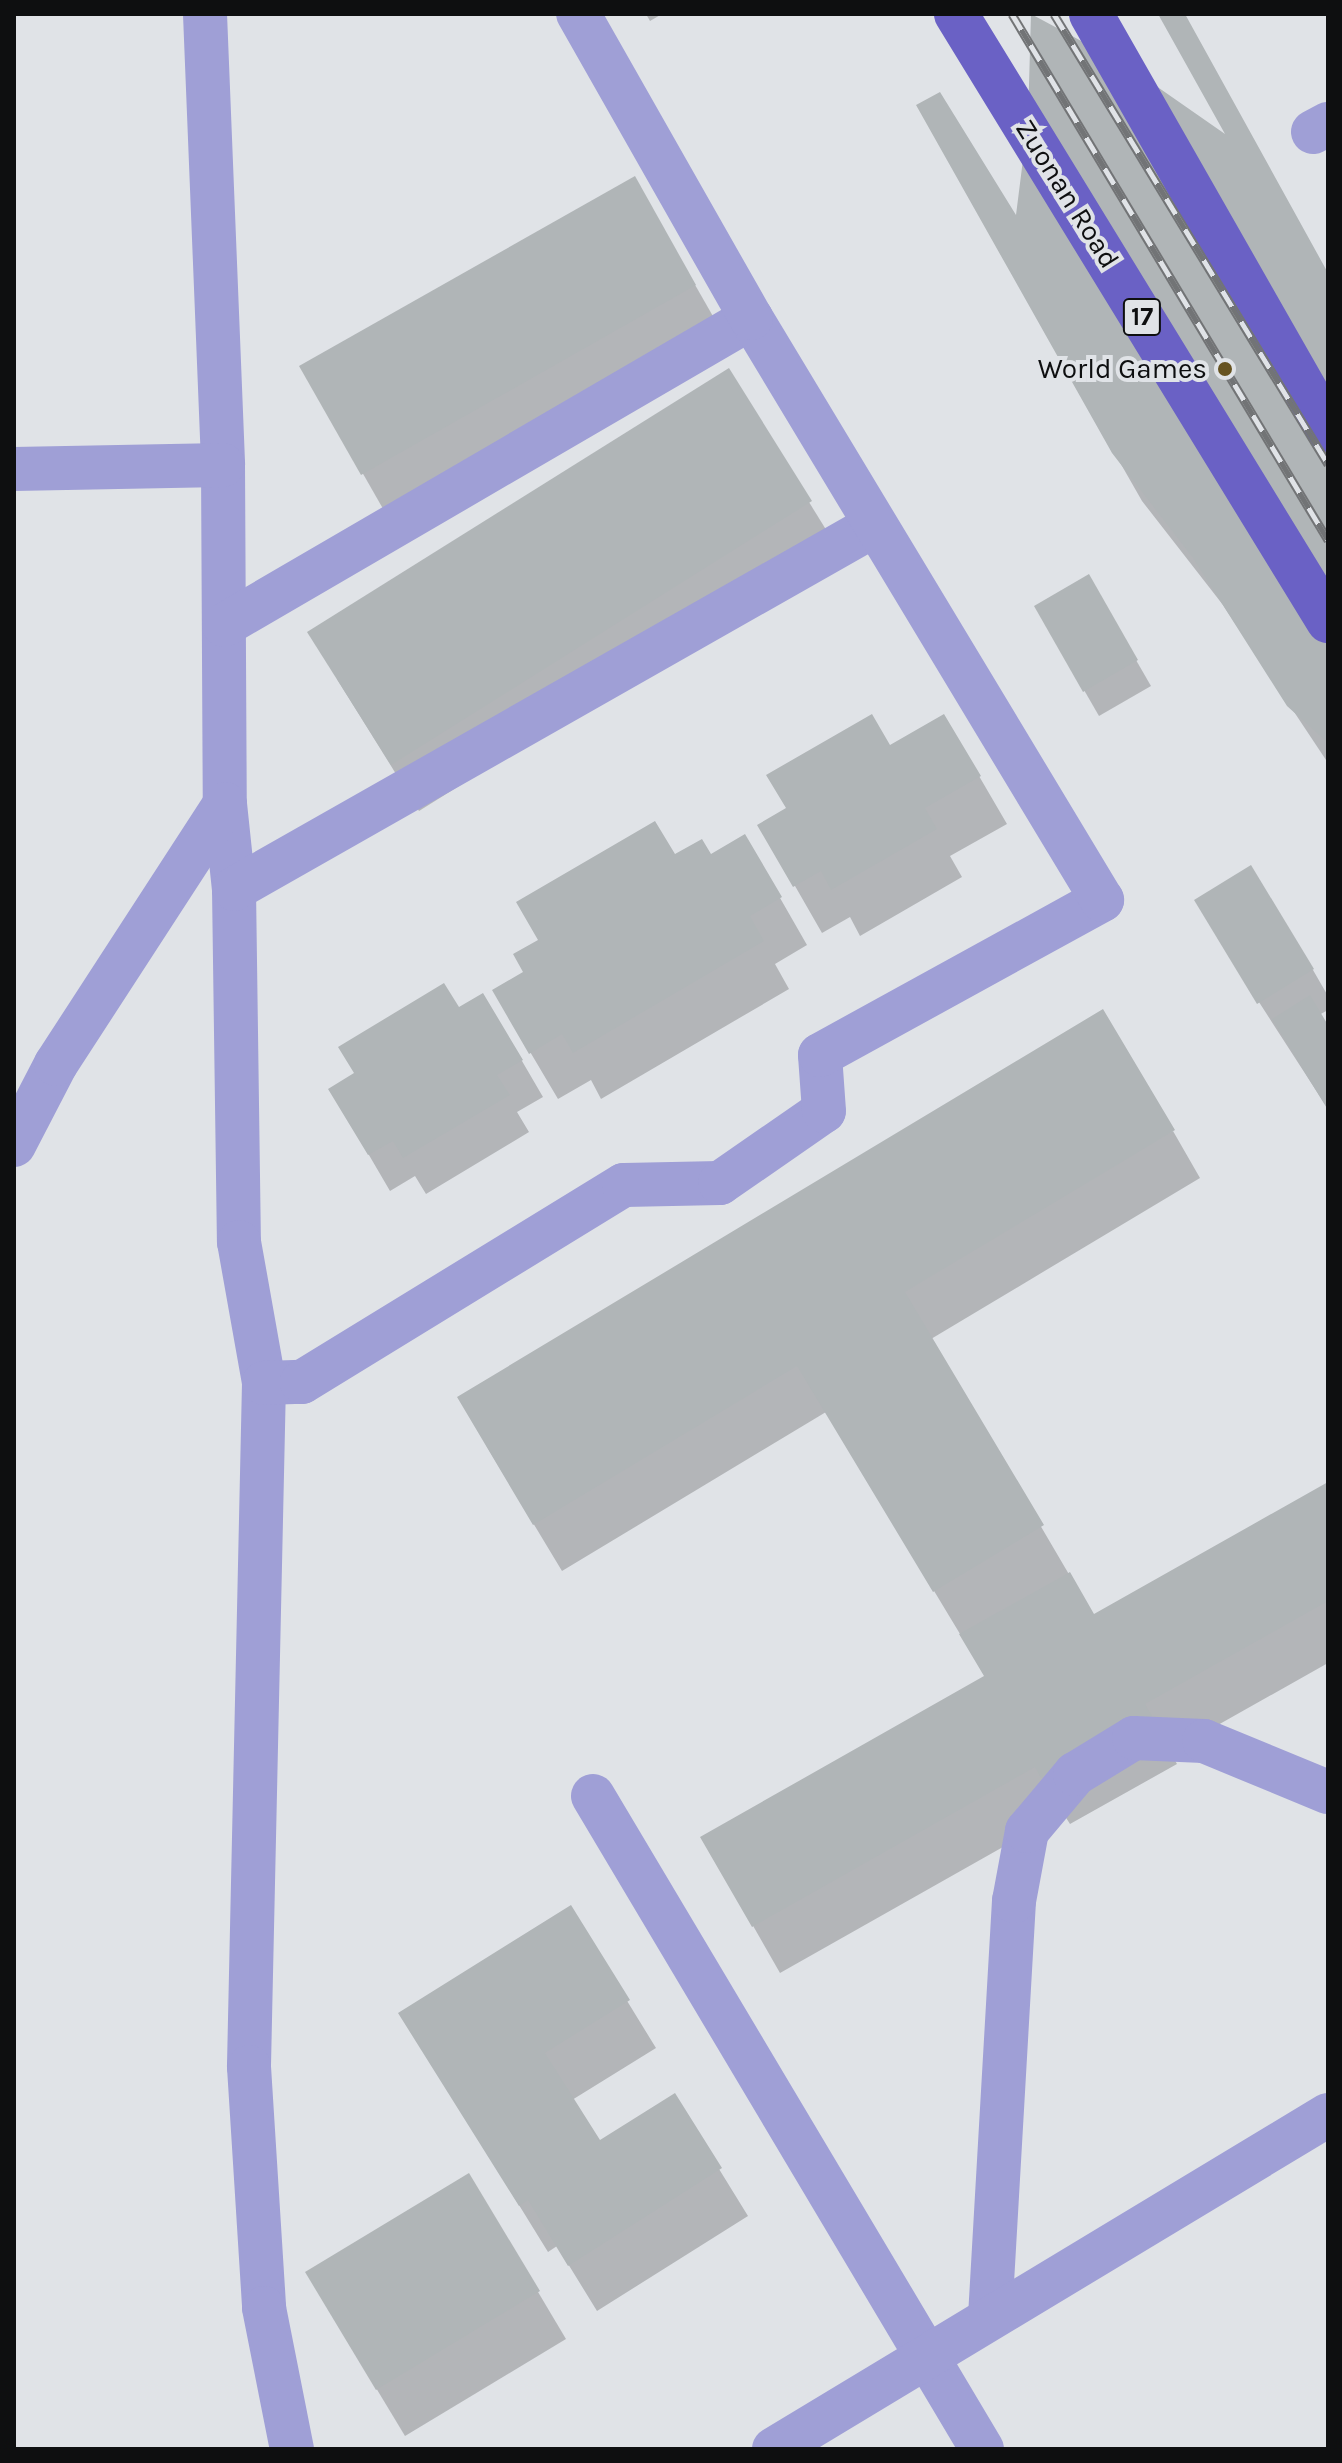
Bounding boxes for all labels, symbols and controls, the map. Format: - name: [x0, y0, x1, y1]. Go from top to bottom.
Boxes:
- street label: Zuonan Road: [1008, 113, 1126, 275]
- road number: 17: [1122, 295, 1162, 339]
- place label: World Games: [1038, 352, 1207, 386]
- marker: World Games: [1214, 358, 1236, 380]

